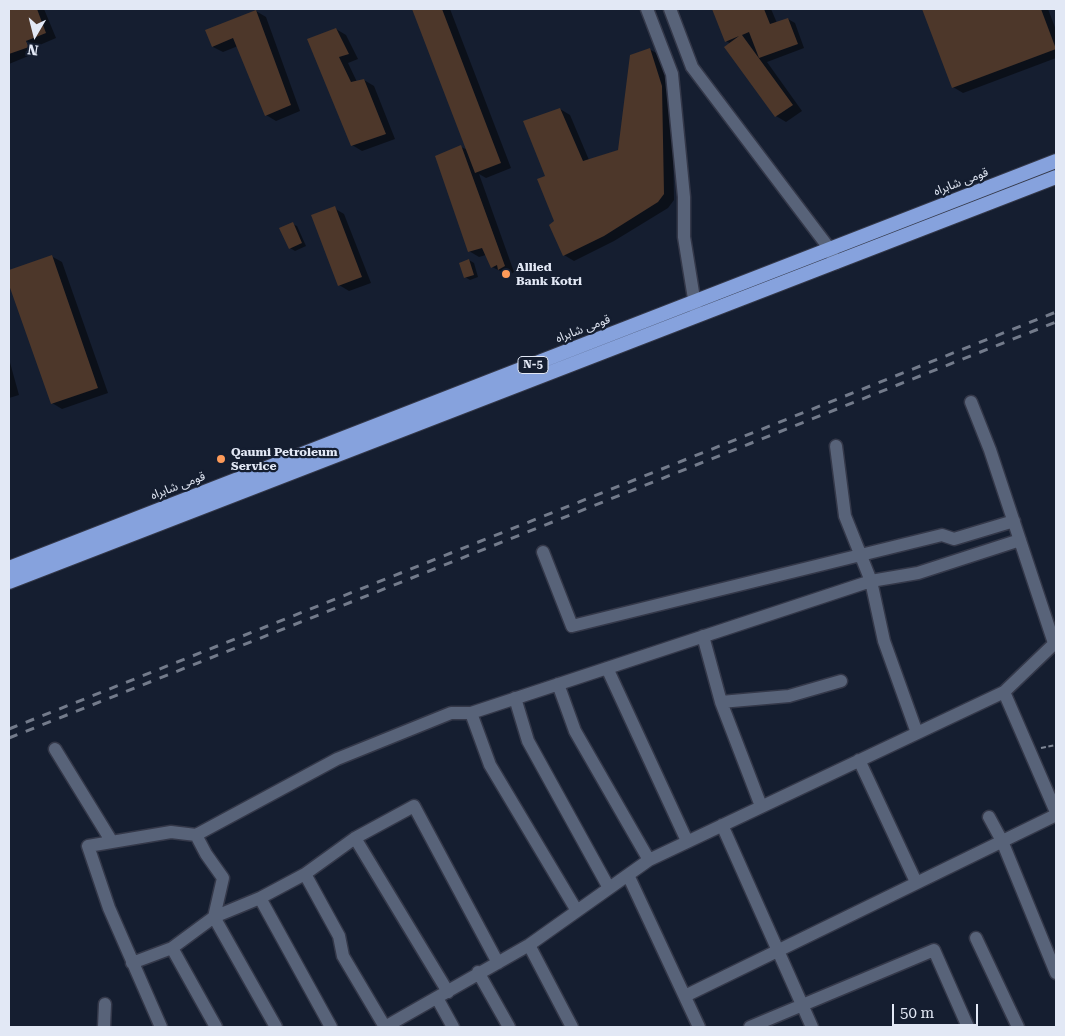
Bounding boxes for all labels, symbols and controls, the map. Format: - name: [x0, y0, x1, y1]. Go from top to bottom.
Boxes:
- north arrow: [10, 10, 60, 60]
- text: N: [26, 41, 39, 59]
- street label: قومی شاہراہ: [932, 165, 990, 199]
- place label: Allied Bank Kotri: [516, 260, 582, 288]
- marker: Allied Bank Kotri: [500, 268, 512, 280]
- street label: قومی شاہراہ: [554, 312, 612, 346]
- road number: N-5: [518, 356, 548, 374]
- place label: Qaumi Petroleum Service: [231, 445, 338, 473]
- marker: Qaumi Petroleum Service: [215, 453, 227, 465]
- street label: قومی شاہراہ: [149, 469, 207, 503]
- scale bar: [895, 994, 981, 1026]
- text: 50 m: [900, 1004, 934, 1022]

